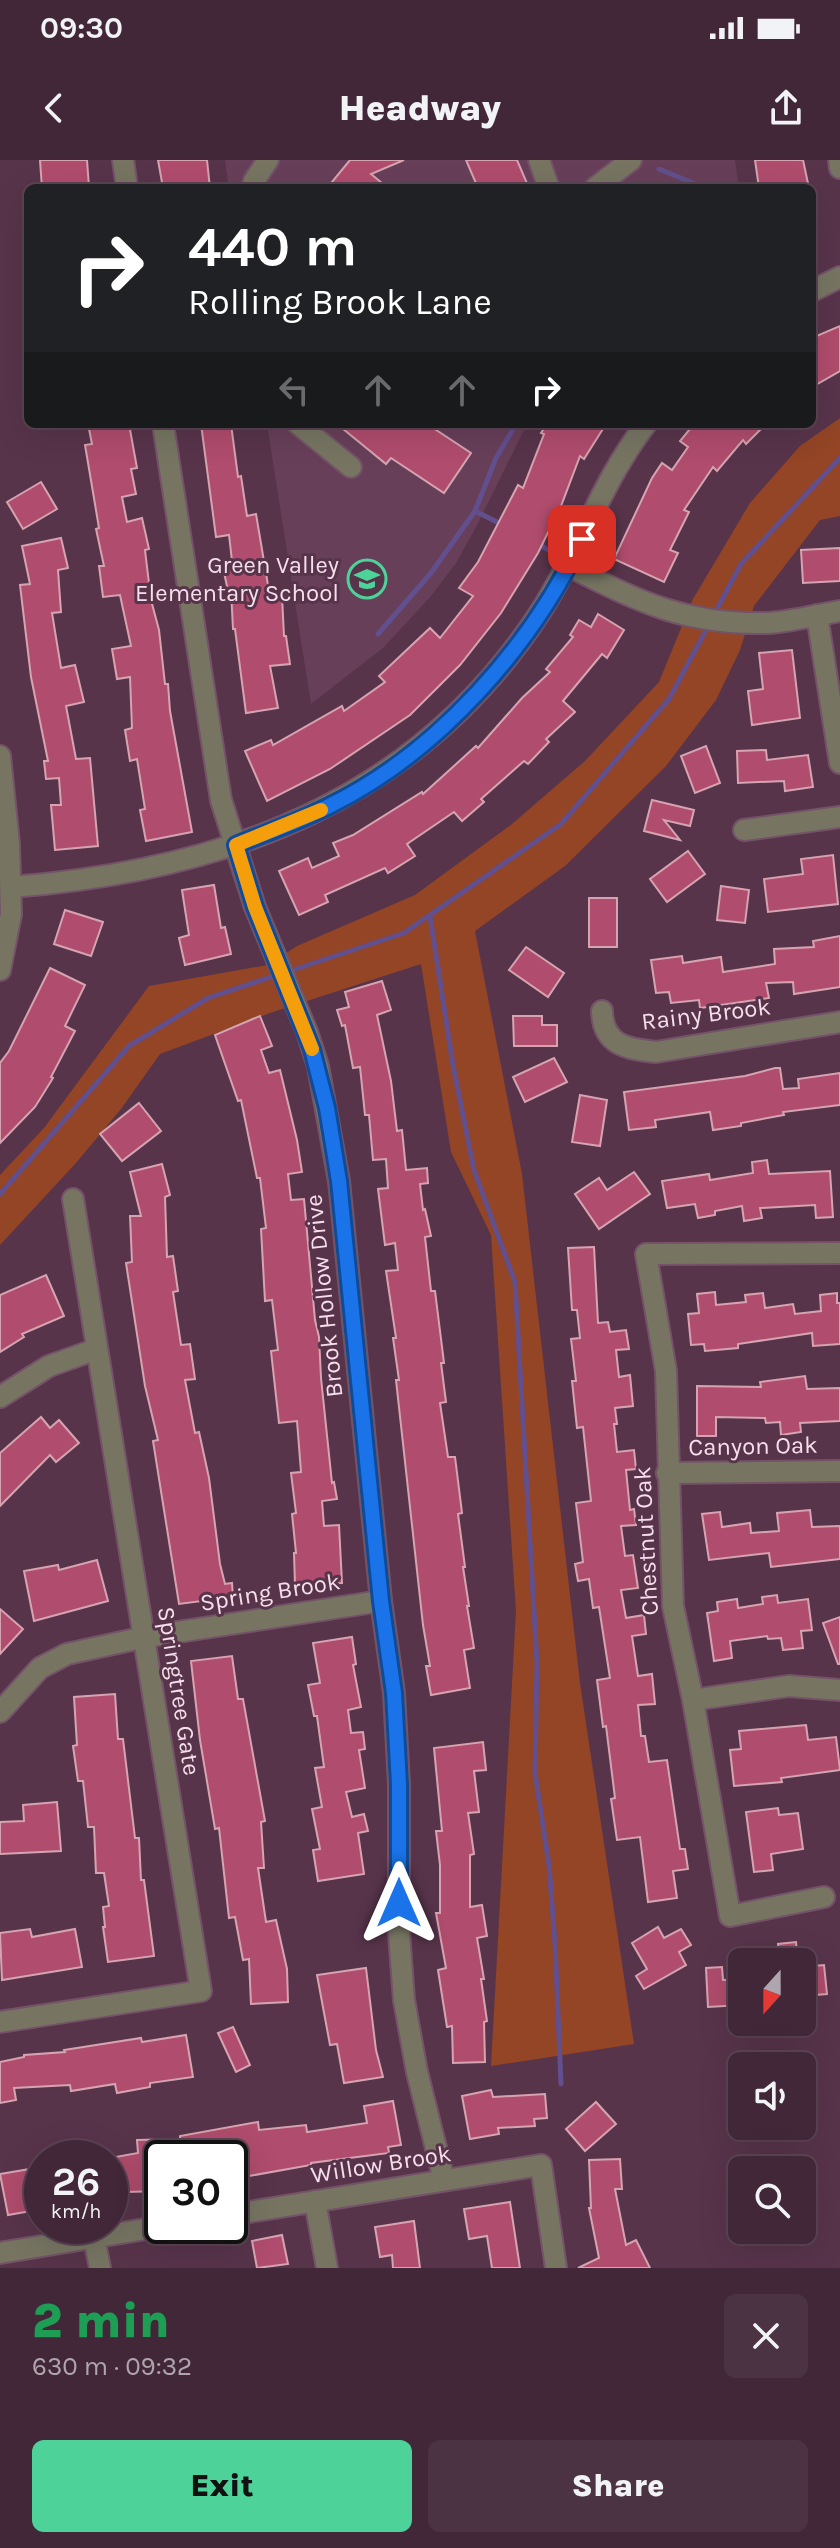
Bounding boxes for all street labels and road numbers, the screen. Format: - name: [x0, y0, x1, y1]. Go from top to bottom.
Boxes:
- street label: Rainy Brook: [640, 992, 772, 1036]
- street label: Brook Hollow Drive: [299, 1193, 349, 1399]
- street label: Canyon Oak: [688, 1431, 818, 1461]
- street label: Chestnut Oak: [628, 1466, 664, 1616]
- street label: Spring Brook: [198, 1567, 342, 1617]
- street label: Springtree Gate: [152, 1605, 206, 1777]
- street label: Willow Brook: [309, 2139, 453, 2189]

